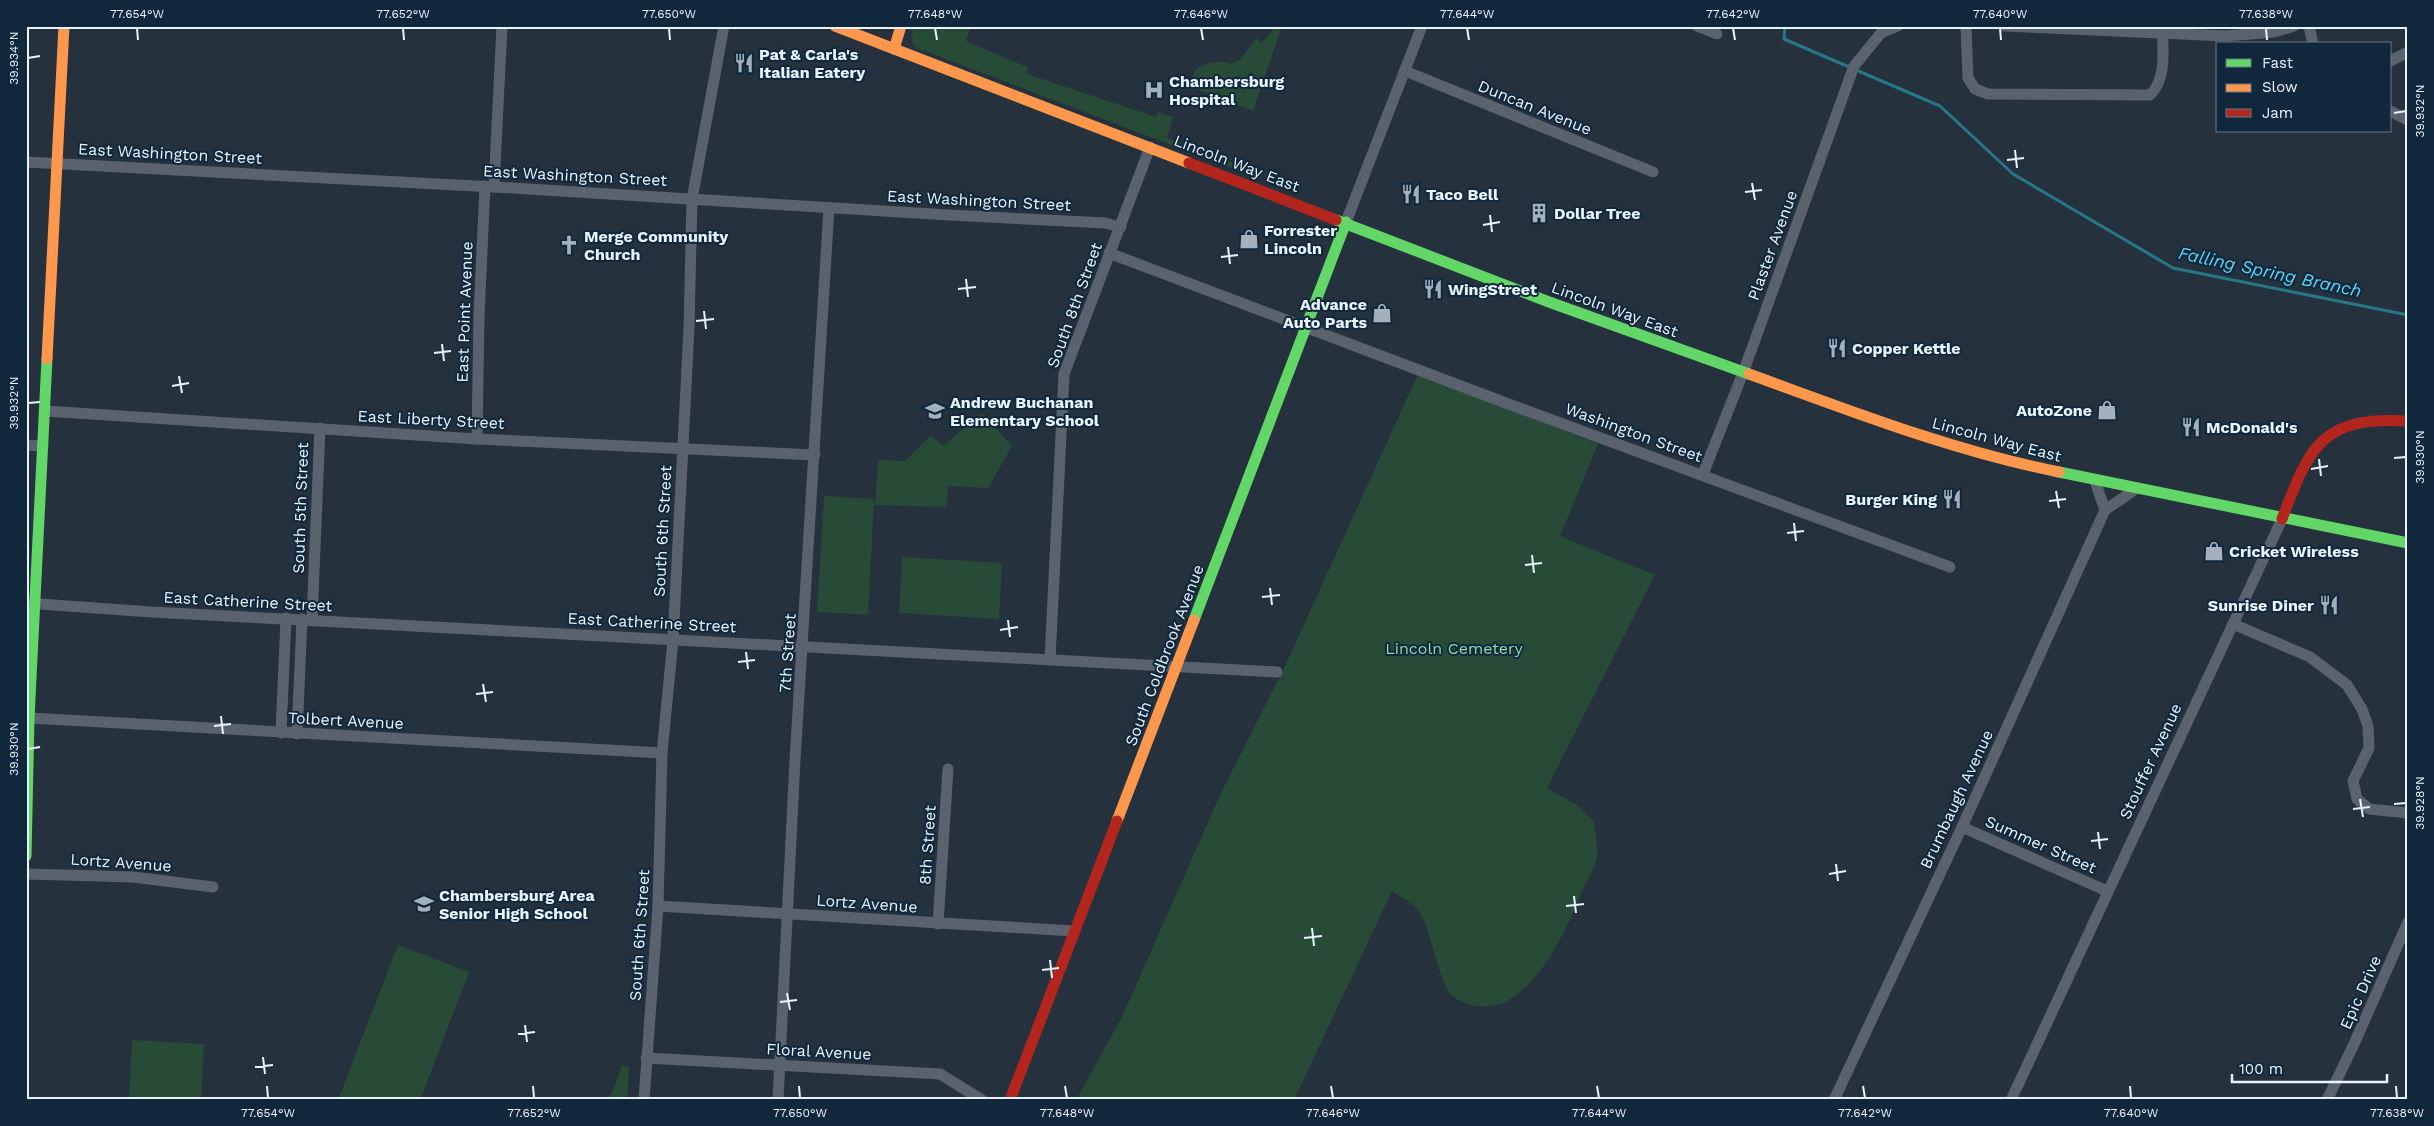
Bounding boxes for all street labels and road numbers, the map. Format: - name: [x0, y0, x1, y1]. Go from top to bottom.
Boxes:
- street label: Duncan Avenue: [1475, 76, 1594, 139]
- street label: Lincoln Way East: [1171, 131, 1303, 196]
- street label: East Washington Street: [78, 139, 263, 168]
- street label: East Washington Street: [483, 161, 668, 190]
- street label: East Washington Street: [887, 186, 1072, 215]
- street label: Plaster Avenue: [1744, 188, 1801, 303]
- street label: South 8th Street: [1043, 240, 1106, 370]
- street label: East Point Avenue: [453, 241, 476, 383]
- street label: Lincoln Way East: [1549, 278, 1681, 341]
- street label: Washington Street: [1563, 399, 1705, 466]
- street label: East Liberty Street: [357, 406, 505, 433]
- street label: Lincoln Way East: [1930, 413, 2064, 466]
- street label: South 5th Street: [289, 442, 312, 574]
- street label: South 6th Street: [650, 464, 675, 597]
- street label: South Coldbrook Avenue: [1121, 562, 1208, 749]
- street label: East Catherine Street: [163, 588, 333, 615]
- street label: East Catherine Street: [567, 609, 737, 636]
- street label: 7th Street: [775, 613, 800, 693]
- street label: Stouffer Avenue: [2115, 700, 2186, 822]
- street label: Tolbert Avenue: [288, 708, 404, 733]
- street label: Brumbaugh Avenue: [1916, 727, 1997, 872]
- street label: 8th Street: [915, 804, 940, 886]
- street label: Summer Street: [1982, 811, 2100, 878]
- street label: Lortz Avenue: [70, 849, 172, 876]
- street label: South 6th Street: [625, 868, 654, 1001]
- street label: Lortz Avenue: [816, 890, 918, 917]
- street label: Epic Drive: [2336, 952, 2385, 1032]
- street label: Floral Avenue: [766, 1039, 872, 1064]

